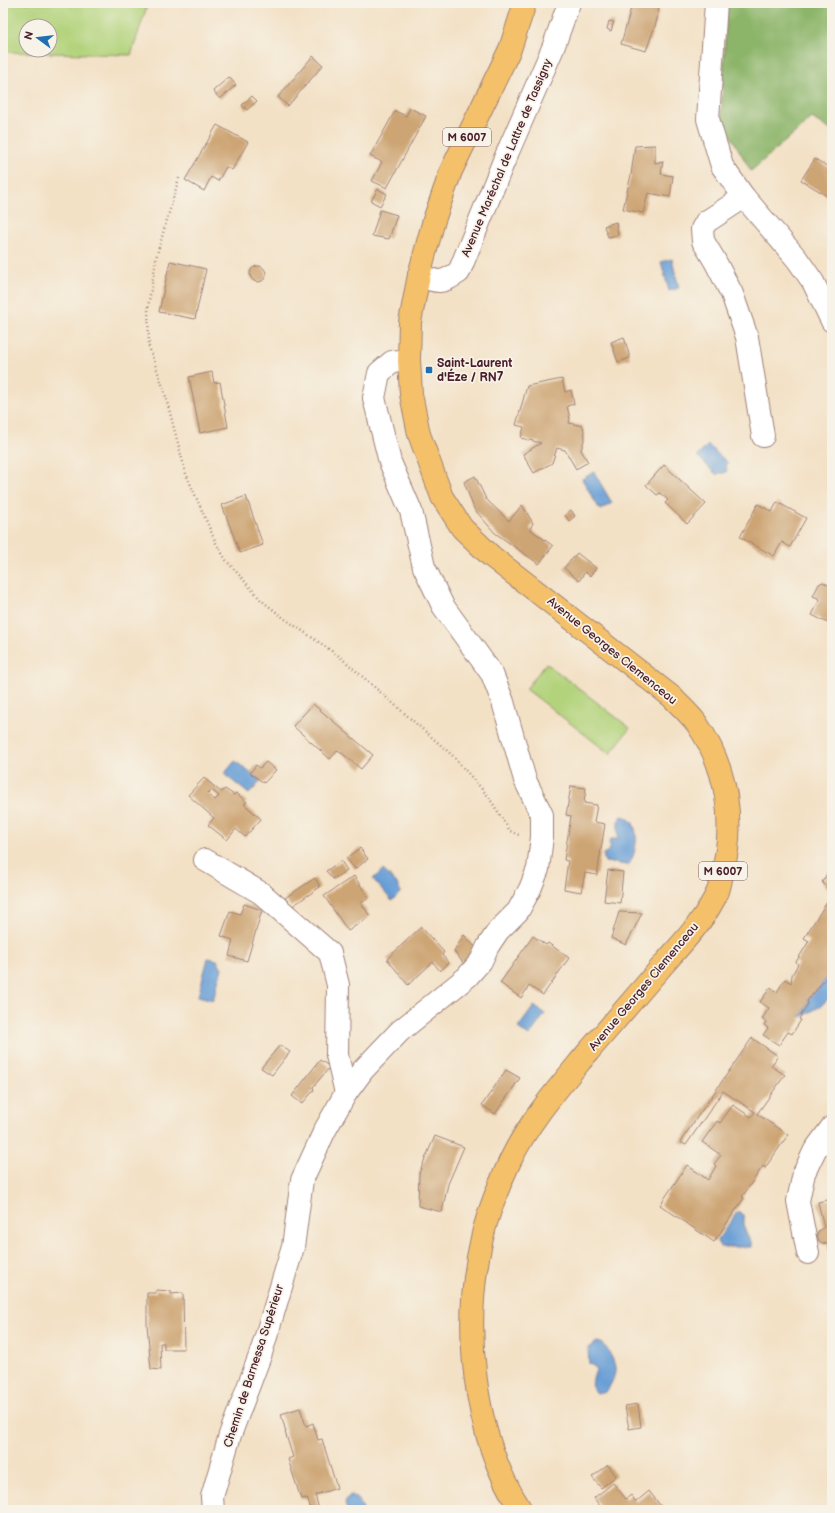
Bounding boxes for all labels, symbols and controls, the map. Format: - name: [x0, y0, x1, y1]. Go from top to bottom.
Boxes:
- north arrow: [18, 18, 58, 58]
- text: N: [21, 30, 36, 41]
- street label: Avenue Maréchal de Lattre de Tassigny: [458, 56, 556, 259]
- road number: M 6007: [443, 128, 491, 146]
- place label: Saint-Laurent d'Éze / RN7: [437, 356, 512, 385]
- marker: Saint-Laurent d'Éze / RN7: [424, 365, 434, 375]
- street label: Avenue Georges Clemenceau: [544, 594, 680, 708]
- road number: M 6007: [699, 862, 747, 880]
- street label: Avenue Georges Clemenceau: [586, 920, 702, 1054]
- street label: Chemin de Barnessa Supérieur: [221, 1282, 288, 1449]

